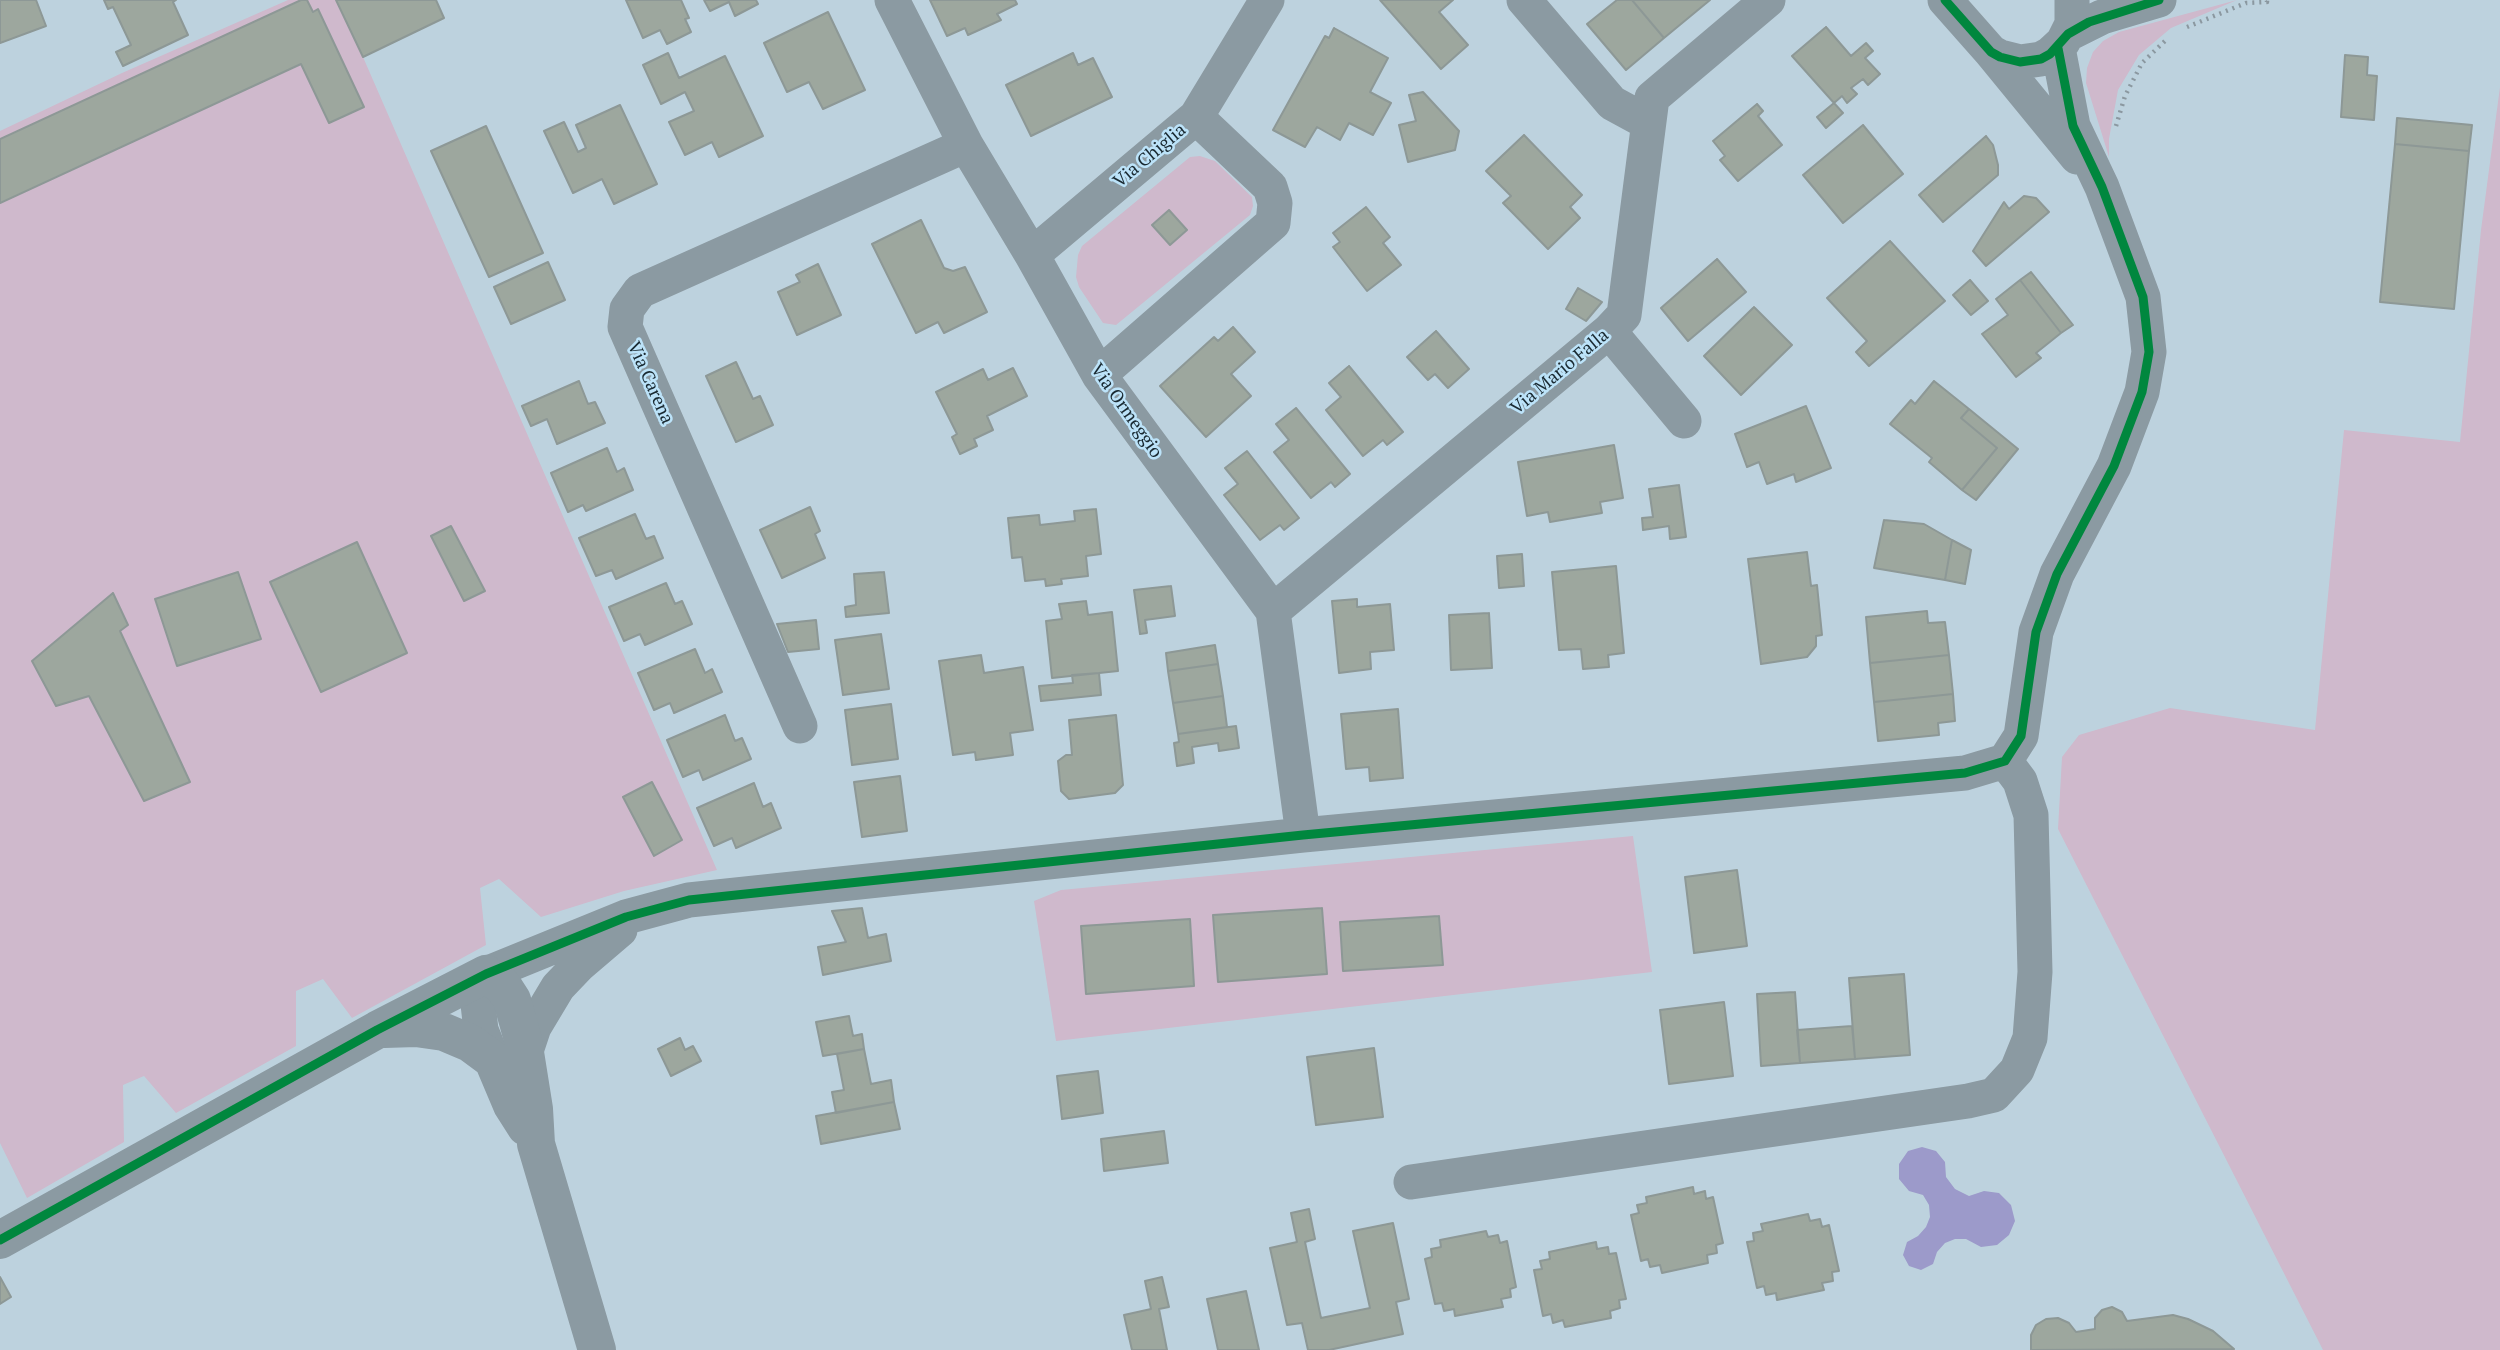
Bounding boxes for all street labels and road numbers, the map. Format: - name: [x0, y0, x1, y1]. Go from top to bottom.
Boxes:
- street label: Via Chiglia: [1109, 119, 1191, 193]
- street label: Via Mario Falla: [1507, 325, 1613, 419]
- street label: Via Carena: [622, 339, 678, 427]
- street label: Via Ormeggio: [1086, 360, 1166, 462]

